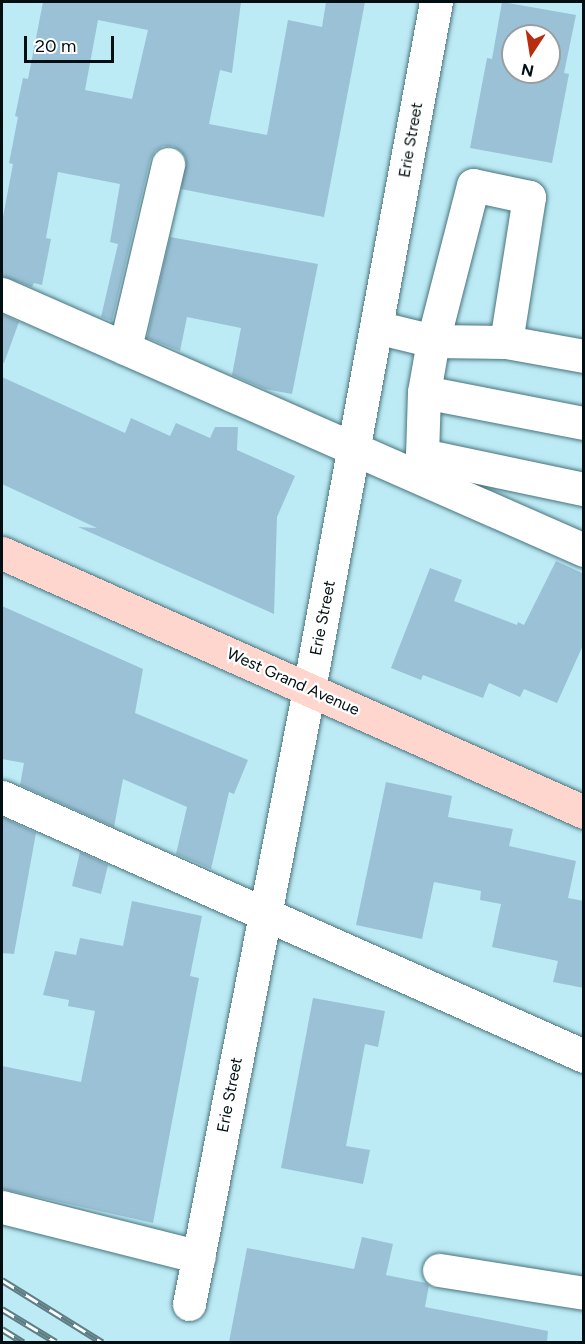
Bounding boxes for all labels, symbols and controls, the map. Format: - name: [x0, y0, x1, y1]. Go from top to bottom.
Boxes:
- scale bar: [27, 24, 117, 62]
- north arrow: [501, 24, 561, 84]
- text: 20 m: [35, 35, 76, 57]
- text: N: [520, 60, 536, 81]
- street label: Erie Street: [395, 101, 427, 179]
- street label: Erie Street: [306, 579, 340, 657]
- street label: West Grand Avenue: [224, 644, 362, 720]
- street label: Erie Street: [213, 1056, 247, 1134]

